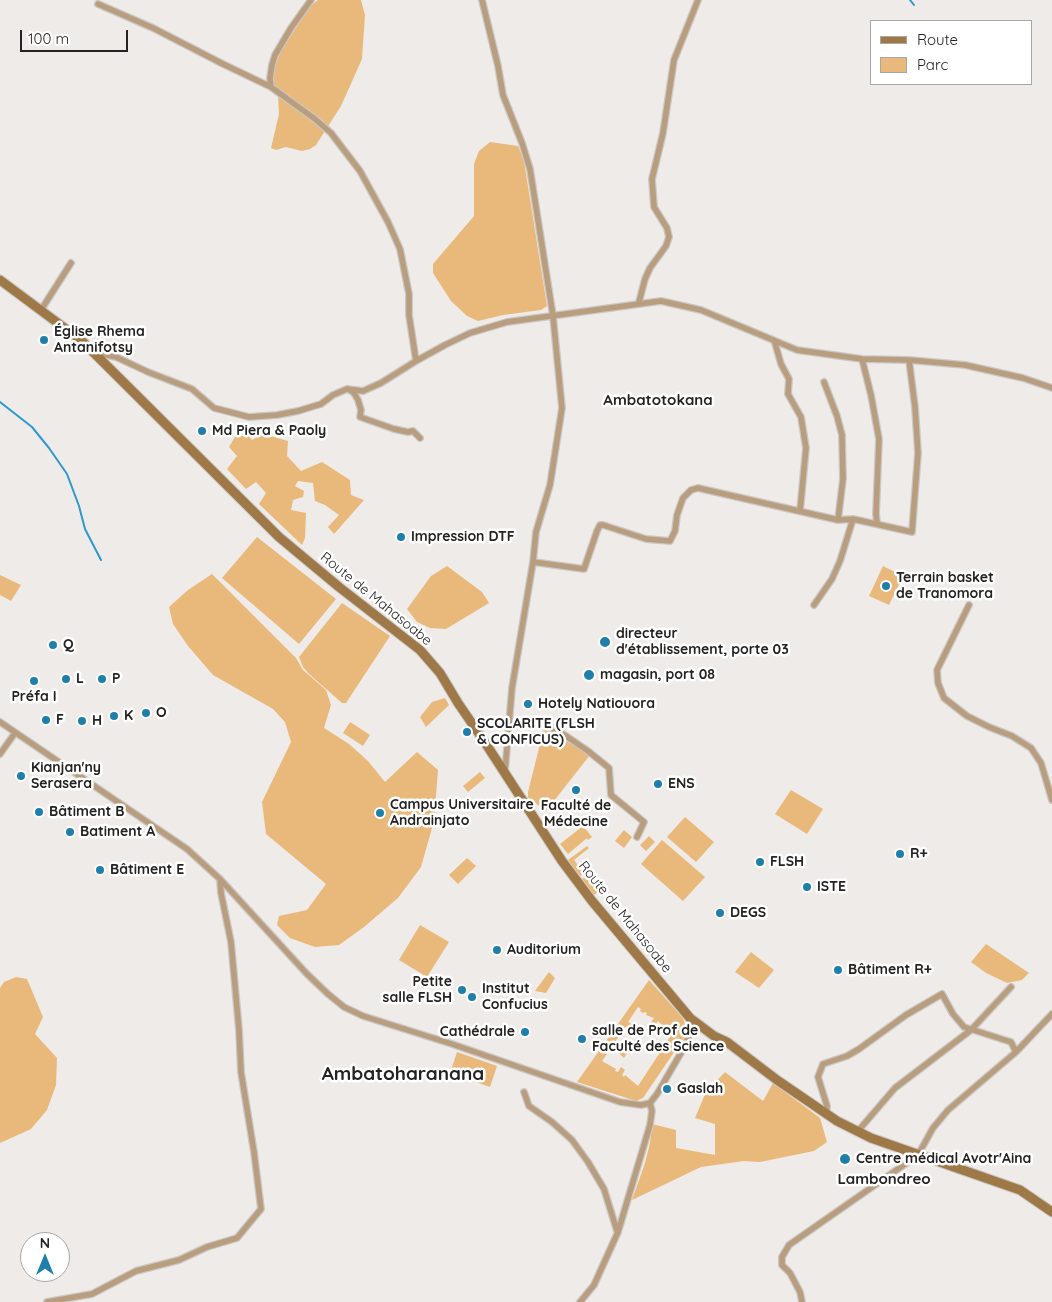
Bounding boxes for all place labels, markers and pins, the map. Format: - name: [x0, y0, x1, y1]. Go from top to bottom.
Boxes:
- place label: Église Rhema Antanifotsy: [54, 324, 145, 357]
- marker: Église Rhema Antanifotsy: [38, 334, 50, 346]
- place label: Md Piera & Paoly: [212, 423, 326, 439]
- marker: Md Piera & Paoly: [196, 425, 208, 437]
- place label: Impression DTF: [411, 529, 515, 545]
- marker: Impression DTF: [395, 531, 407, 543]
- place label: Terrain basket de Tranomora: [896, 570, 994, 602]
- marker: Terrain basket de Tranomora: [880, 580, 892, 592]
- place label: directeur d'établissement, porte 03: [616, 626, 789, 658]
- marker: directeur d'établissement, porte 03: [598, 635, 612, 649]
- place label: Q: [63, 637, 74, 653]
- marker: Q: [47, 639, 59, 651]
- place label: magasin, port 08: [600, 667, 715, 683]
- marker: magasin, port 08: [582, 668, 596, 682]
- place label: L: [76, 671, 84, 687]
- place label: P: [112, 671, 120, 687]
- marker: L: [60, 673, 72, 685]
- marker: P: [96, 673, 108, 685]
- marker: Préfa I: [28, 675, 40, 687]
- place label: Préfa I: [11, 689, 57, 705]
- place label: Hotely Natiouora: [538, 696, 655, 712]
- marker: Hotely Natiouora: [522, 698, 534, 710]
- place label: O: [156, 705, 167, 721]
- marker: O: [140, 707, 152, 719]
- place label: K: [124, 708, 133, 724]
- marker: K: [108, 710, 120, 722]
- place label: F: [56, 712, 64, 728]
- place label: H: [92, 713, 102, 729]
- marker: F: [40, 714, 52, 726]
- marker: H: [76, 715, 88, 727]
- place label: SCOLARITE (FLSH & CONFICUS): [477, 716, 595, 749]
- marker: SCOLARITE (FLSH & CONFICUS): [461, 726, 473, 738]
- place label: Kianjan'ny Serasera: [31, 760, 101, 792]
- marker: Kianjan'ny Serasera: [15, 770, 27, 782]
- place label: ENS: [668, 776, 695, 792]
- marker: ENS: [652, 778, 664, 790]
- marker: Faculté de Médecine: [570, 784, 582, 796]
- place label: Campus Universitaire Andrainjato: [390, 797, 534, 830]
- place label: Faculté de Médecine: [541, 798, 611, 830]
- place label: Bâtiment B: [49, 804, 124, 820]
- marker: Bâtiment B: [33, 806, 45, 818]
- marker: Campus Universitaire Andrainjato: [374, 807, 386, 819]
- place label: Batiment A: [80, 824, 155, 840]
- marker: Batiment A: [64, 826, 76, 838]
- place label: R+: [910, 846, 928, 862]
- marker: R+: [894, 848, 906, 860]
- place label: FLSH: [770, 854, 804, 870]
- marker: FLSH: [754, 856, 766, 868]
- place label: Bâtiment E: [110, 862, 184, 878]
- marker: Bâtiment E: [94, 864, 106, 876]
- place label: ISTE: [817, 879, 846, 895]
- marker: ISTE: [801, 881, 813, 893]
- place label: DEGS: [730, 905, 766, 921]
- marker: DEGS: [714, 907, 726, 919]
- place label: Auditorium: [507, 942, 581, 958]
- marker: Auditorium: [491, 944, 503, 956]
- place label: Bâtiment R+: [848, 962, 932, 978]
- marker: Bâtiment R+: [832, 964, 844, 976]
- place label: Petite salle FLSH: [383, 974, 452, 1006]
- place label: Institut Confucius: [482, 981, 548, 1014]
- marker: Petite salle FLSH: [456, 984, 468, 996]
- marker: Institut Confucius: [466, 991, 478, 1003]
- place label: salle de Prof de Faculté des Science: [592, 1023, 724, 1056]
- place label: Cathédrale: [440, 1024, 515, 1040]
- marker: Cathédrale: [519, 1026, 531, 1038]
- marker: salle de Prof de Faculté des Science: [576, 1033, 588, 1045]
- place label: Gaslah: [677, 1081, 723, 1097]
- marker: Gaslah: [661, 1083, 673, 1095]
- place label: Centre médical Avotr'Aina: [856, 1151, 1031, 1167]
- marker: Centre médical Avotr'Aina: [838, 1152, 852, 1166]

